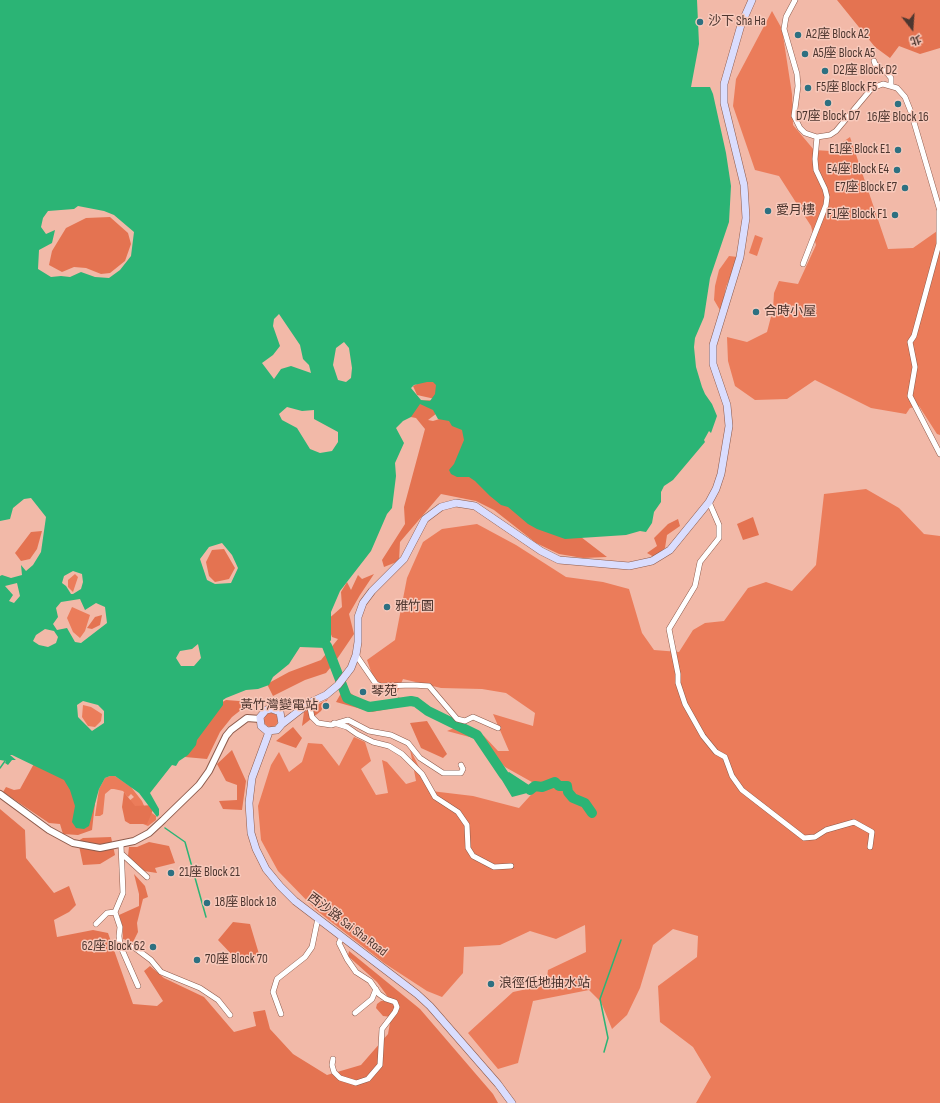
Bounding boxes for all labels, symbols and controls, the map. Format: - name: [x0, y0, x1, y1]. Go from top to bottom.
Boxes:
- north arrow: [892, 8, 932, 48]
- place label: 沙下 Sha Ha: [708, 14, 766, 30]
- marker: 沙下 Sha Ha: [695, 17, 705, 27]
- place label: A2座 Block A2: [806, 27, 869, 43]
- marker: A2座 Block A2: [793, 30, 803, 40]
- text: 北: [908, 32, 923, 48]
- place label: A5座 Block A5: [813, 46, 875, 62]
- marker: A5座 Block A5: [800, 49, 810, 59]
- place label: D2座 Block D2: [833, 63, 897, 79]
- marker: D2座 Block D2: [820, 66, 830, 76]
- place label: F5座 Block F5: [816, 80, 877, 96]
- marker: F5座 Block F5: [803, 83, 813, 93]
- marker: D7座 Block D7: [823, 98, 833, 108]
- marker: 16座 Block 16: [893, 99, 903, 109]
- place label: D7座 Block D7: [796, 109, 860, 125]
- place label: 16座 Block 16: [867, 110, 929, 126]
- place label: E1座 Block E1: [829, 142, 890, 158]
- marker: E1座 Block E1: [893, 145, 903, 155]
- place label: E4座 Block E4: [827, 162, 889, 178]
- marker: E4座 Block E4: [892, 165, 902, 175]
- place label: E7座 Block E7: [835, 180, 897, 196]
- marker: E7座 Block E7: [900, 183, 910, 193]
- place label: 愛月樓: [776, 203, 815, 219]
- marker: 愛月樓: [763, 206, 773, 216]
- place label: F1座 Block F1: [827, 207, 887, 223]
- marker: F1座 Block F1: [890, 210, 900, 220]
- place label: 合時小屋: [764, 304, 816, 320]
- marker: 合時小屋: [751, 307, 761, 317]
- place label: 雅竹園: [395, 599, 434, 615]
- marker: 雅竹園: [382, 602, 392, 612]
- place label: 琴苑: [371, 684, 397, 700]
- marker: 琴苑: [358, 687, 368, 697]
- place label: 黃竹灣變電站: [240, 698, 318, 714]
- marker: 黃竹灣變電站: [321, 701, 331, 711]
- place label: 21座 Block 21: [179, 865, 240, 881]
- marker: 21座 Block 21: [166, 868, 176, 878]
- street label: 西沙路 Sai Sha Road: [304, 890, 390, 960]
- place label: 18座 Block 18: [215, 895, 276, 911]
- marker: 18座 Block 18: [202, 898, 212, 908]
- place label: 62座 Block 62: [82, 939, 145, 955]
- marker: 62座 Block 62: [148, 942, 158, 952]
- place label: 70座 Block 70: [205, 952, 268, 968]
- marker: 70座 Block 70: [192, 955, 202, 965]
- place label: 浪徑低地抽水站: [499, 976, 590, 992]
- marker: 浪徑低地抽水站: [486, 979, 496, 989]

